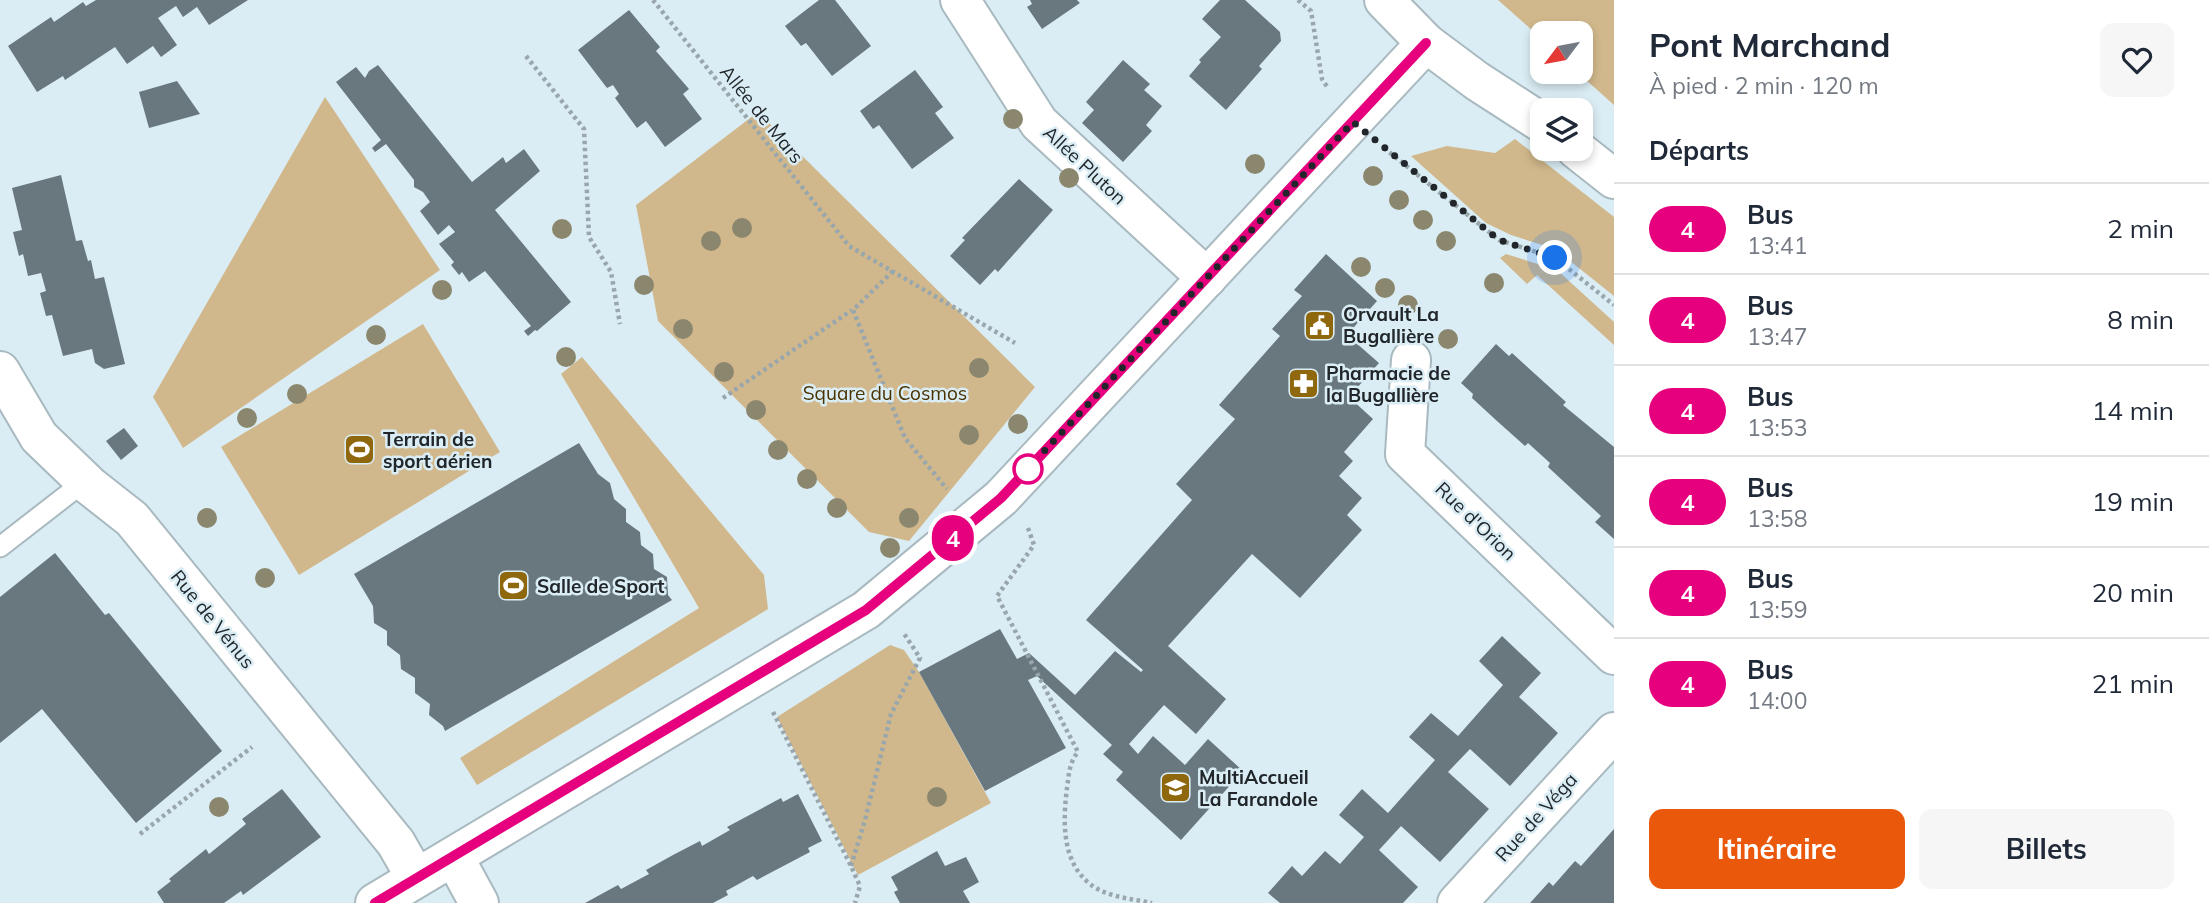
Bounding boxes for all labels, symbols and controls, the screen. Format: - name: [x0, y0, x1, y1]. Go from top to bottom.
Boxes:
- north arrow: [1530, 21, 1592, 84]
- map controls: [1530, 21, 1593, 161]
- button: heart: [2100, 23, 2174, 97]
- text: Pont Marchand: [1649, 24, 1890, 65]
- street label: Allée de Mars: [715, 60, 809, 168]
- text: À pied · 2 min · 120 m: [1649, 71, 1879, 100]
- button: layers: [1530, 98, 1593, 161]
- street label: Allée Pluton: [1038, 120, 1132, 210]
- text: Départs: [1649, 134, 1749, 167]
- text: Bus: [1747, 198, 1793, 231]
- text: 2 min: [2107, 212, 2174, 245]
- text: 4: [1680, 214, 1695, 244]
- text: 13:41: [1747, 231, 1807, 260]
- your location: [1537, 240, 1572, 275]
- text: Bus: [1747, 289, 1793, 322]
- place label: Orvault La Bugallière: [1343, 302, 1439, 348]
- text: 8 min: [2107, 303, 2174, 336]
- text: 4: [1680, 305, 1695, 335]
- public building icon: Orvault La Bugallière: [1303, 308, 1337, 342]
- text: 13:47: [1747, 322, 1807, 351]
- place label: Pharmacie de la Bugallière: [1326, 361, 1451, 407]
- pharmacy icon: Pharmacie de la Bugallière: [1286, 367, 1320, 401]
- text: Bus: [1747, 380, 1793, 413]
- park label: Square du Cosmos: [803, 381, 967, 405]
- text: 14 min: [2092, 394, 2174, 427]
- text: 4: [1680, 396, 1695, 426]
- text: 13:53: [1747, 413, 1807, 442]
- place label: Terrain de sport aérien: [383, 427, 492, 473]
- sports icon: Terrain de sport aérien: [343, 433, 377, 467]
- unlabelled marker: [1013, 454, 1043, 484]
- text: Bus: [1747, 471, 1793, 504]
- street label: Rue d'Orion: [1431, 477, 1521, 565]
- text: 19 min: [2092, 485, 2174, 518]
- text: 4: [1680, 487, 1695, 517]
- text: 13:58: [1747, 504, 1807, 533]
- line badge: 4: [930, 515, 976, 561]
- text: 4: [946, 523, 960, 553]
- text: Bus: [1747, 562, 1793, 595]
- street label: Rue de Vénus: [166, 565, 260, 673]
- sports icon: Salle de Sport: [497, 569, 531, 603]
- place label: Salle de Sport: [537, 574, 664, 598]
- text: 20 min: [2092, 576, 2174, 609]
- text: 4: [1680, 578, 1695, 608]
- text: 13:59: [1747, 595, 1807, 624]
- text: Bus: [1747, 653, 1793, 686]
- text: 21 min: [2092, 667, 2174, 700]
- text: 4: [1680, 669, 1695, 699]
- text: 14:00: [1747, 686, 1807, 715]
- place label: MultiAccueil La Farandole: [1199, 765, 1318, 811]
- street label: Rue de Véga: [1490, 768, 1582, 866]
- school or university icon: MultiAccueil La Farandole: [1159, 771, 1193, 805]
- button: Itinéraire: [1649, 809, 1905, 889]
- button: Billets: [1919, 809, 2174, 889]

